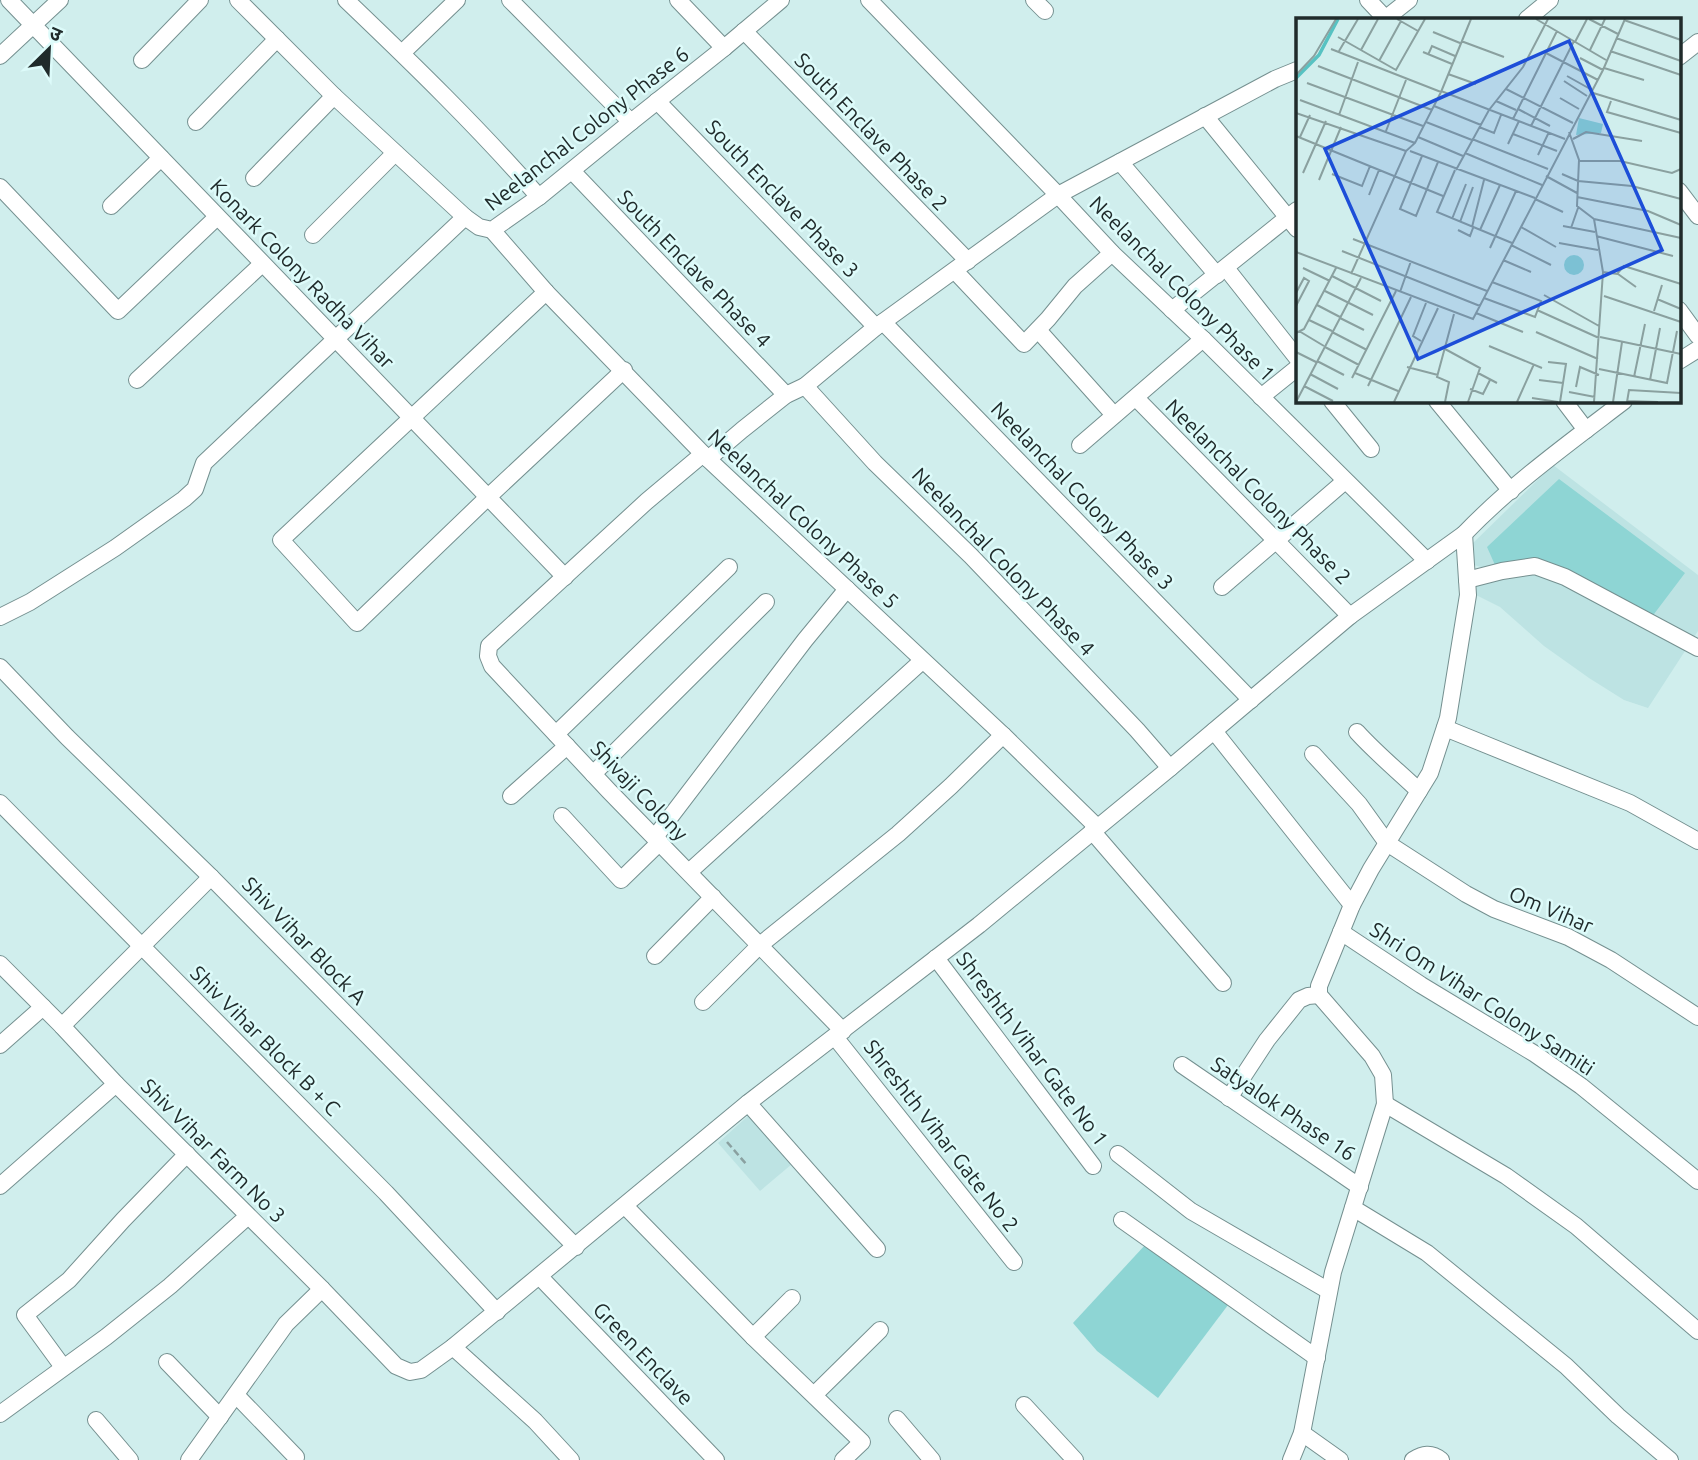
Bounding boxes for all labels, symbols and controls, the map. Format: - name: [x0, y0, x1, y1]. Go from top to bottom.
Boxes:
- north arrow: [14, 14, 84, 84]
- inset map: [1296, 18, 1680, 402]
- text: उ: [46, 21, 66, 46]
- street label: Neelanchal Colony Phase 6: [480, 41, 693, 215]
- street label: South Enclave Phase 2: [790, 48, 953, 215]
- street label: South Enclave Phase 3: [701, 115, 864, 282]
- street label: Konark Colony Radha Vihar: [206, 174, 400, 373]
- street label: South Enclave Phase 4: [613, 185, 776, 352]
- street label: Neelanchal Colony Phase 1: [1085, 191, 1280, 386]
- street label: Neelanchal Colony Phase 2: [1161, 394, 1356, 589]
- street label: Neelanchal Colony Phase 3: [987, 396, 1179, 594]
- street label: Neelanchal Colony Phase 5: [703, 424, 904, 613]
- street label: Neelanchal Colony Phase 4: [908, 462, 1100, 660]
- street label: Shivaji Colony: [586, 736, 693, 845]
- street label: Shiv Vihar Block A: [238, 872, 372, 1009]
- street label: Om Vihar: [1506, 881, 1597, 938]
- street label: Shri Om Vihar Colony Samiti: [1366, 917, 1599, 1080]
- street label: Shreshth Vihar Gate No 1: [952, 947, 1114, 1150]
- street label: Shiv Vihar Block B + C: [186, 960, 346, 1120]
- street label: Shreshth Vihar Gate No 2: [859, 1035, 1024, 1236]
- street label: Satyalok Phase 16: [1207, 1051, 1360, 1165]
- street label: Shiv Vihar Farm No 3: [137, 1073, 291, 1227]
- street label: Green Enclave: [589, 1297, 699, 1410]

